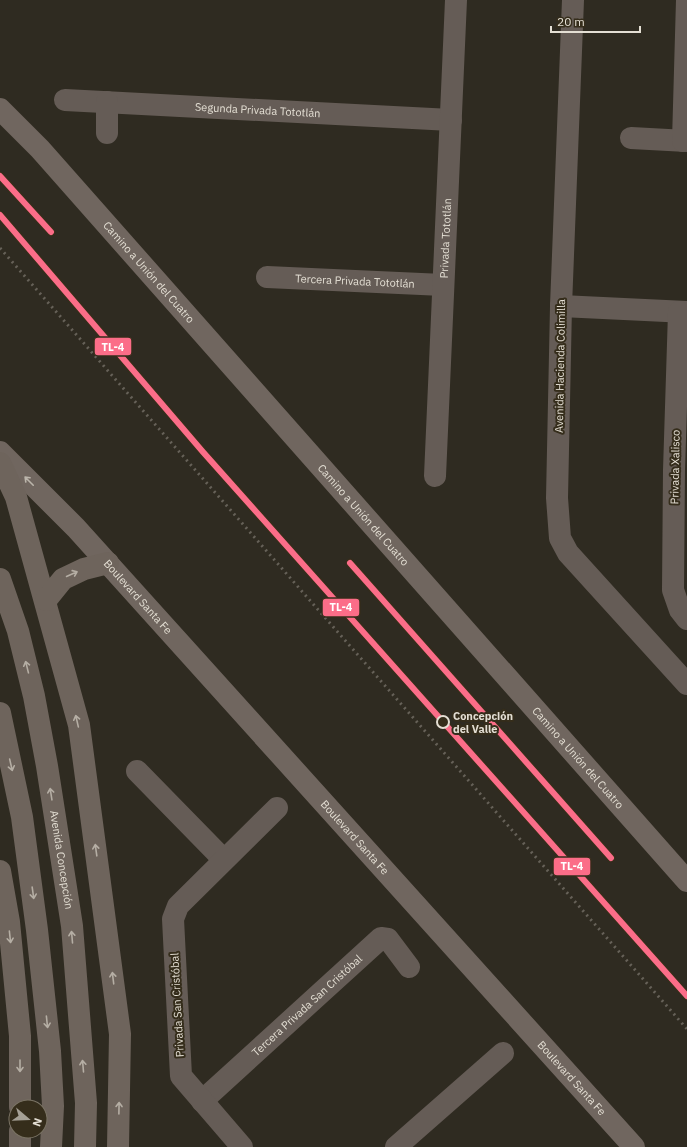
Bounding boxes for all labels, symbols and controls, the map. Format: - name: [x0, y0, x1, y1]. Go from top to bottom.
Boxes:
- scale bar: [551, 8, 640, 34]
- text: 20 m: [557, 14, 585, 29]
- street label: Segunda Privada Tototlán: [195, 100, 321, 120]
- street label: Privada Tototlán: [437, 198, 454, 279]
- street label: Camino a Unión del Cuatro: [100, 218, 198, 326]
- street label: Tercera Privada Tototlán: [295, 271, 415, 291]
- street label: Avenida Hacienda Colimilla: [552, 299, 568, 433]
- line badge: TL-4: [94, 337, 132, 356]
- text: TL-4: [102, 340, 125, 354]
- street label: Privada Xalisco: [667, 430, 683, 504]
- street label: Camino a Unión del Cuatro: [315, 461, 412, 569]
- one-way arrow: [24, 476, 34, 486]
- street label: Boulevard Santa Fe: [101, 557, 175, 637]
- one-way arrow: [66, 570, 78, 578]
- line badge: TL-4: [322, 598, 360, 617]
- text: TL-4: [330, 600, 353, 614]
- one-way arrow: [22, 660, 30, 673]
- street label: Camino a Unión del Cuatro: [529, 704, 627, 811]
- place label: Concepción del Valle: [453, 709, 513, 736]
- one-way arrow: [73, 715, 81, 728]
- marker: Concepción del Valle: [436, 715, 450, 729]
- one-way arrow: [7, 758, 15, 771]
- one-way arrow: [47, 788, 55, 801]
- street label: Boulevard Santa Fe: [318, 797, 392, 878]
- street label: Avenida Concepción: [47, 809, 76, 910]
- one-way arrow: [92, 843, 100, 856]
- line badge: TL-4: [553, 857, 591, 876]
- text: TL-4: [561, 859, 584, 873]
- one-way arrow: [29, 886, 36, 899]
- one-way arrow: [6, 930, 14, 943]
- one-way arrow: [69, 931, 76, 944]
- street label: Privada San Cristóbal: [167, 952, 187, 1058]
- street label: Tercera Privada San Cristóbal: [249, 952, 365, 1059]
- one-way arrow: [109, 972, 117, 985]
- one-way arrow: [44, 1015, 51, 1028]
- street label: Boulevard Santa Fe: [535, 1038, 609, 1118]
- one-way arrow: [16, 1059, 24, 1072]
- one-way arrow: [79, 1060, 86, 1073]
- north arrow: [8, 1099, 48, 1139]
- one-way arrow: [115, 1102, 123, 1115]
- text: N: [30, 1116, 45, 1128]

